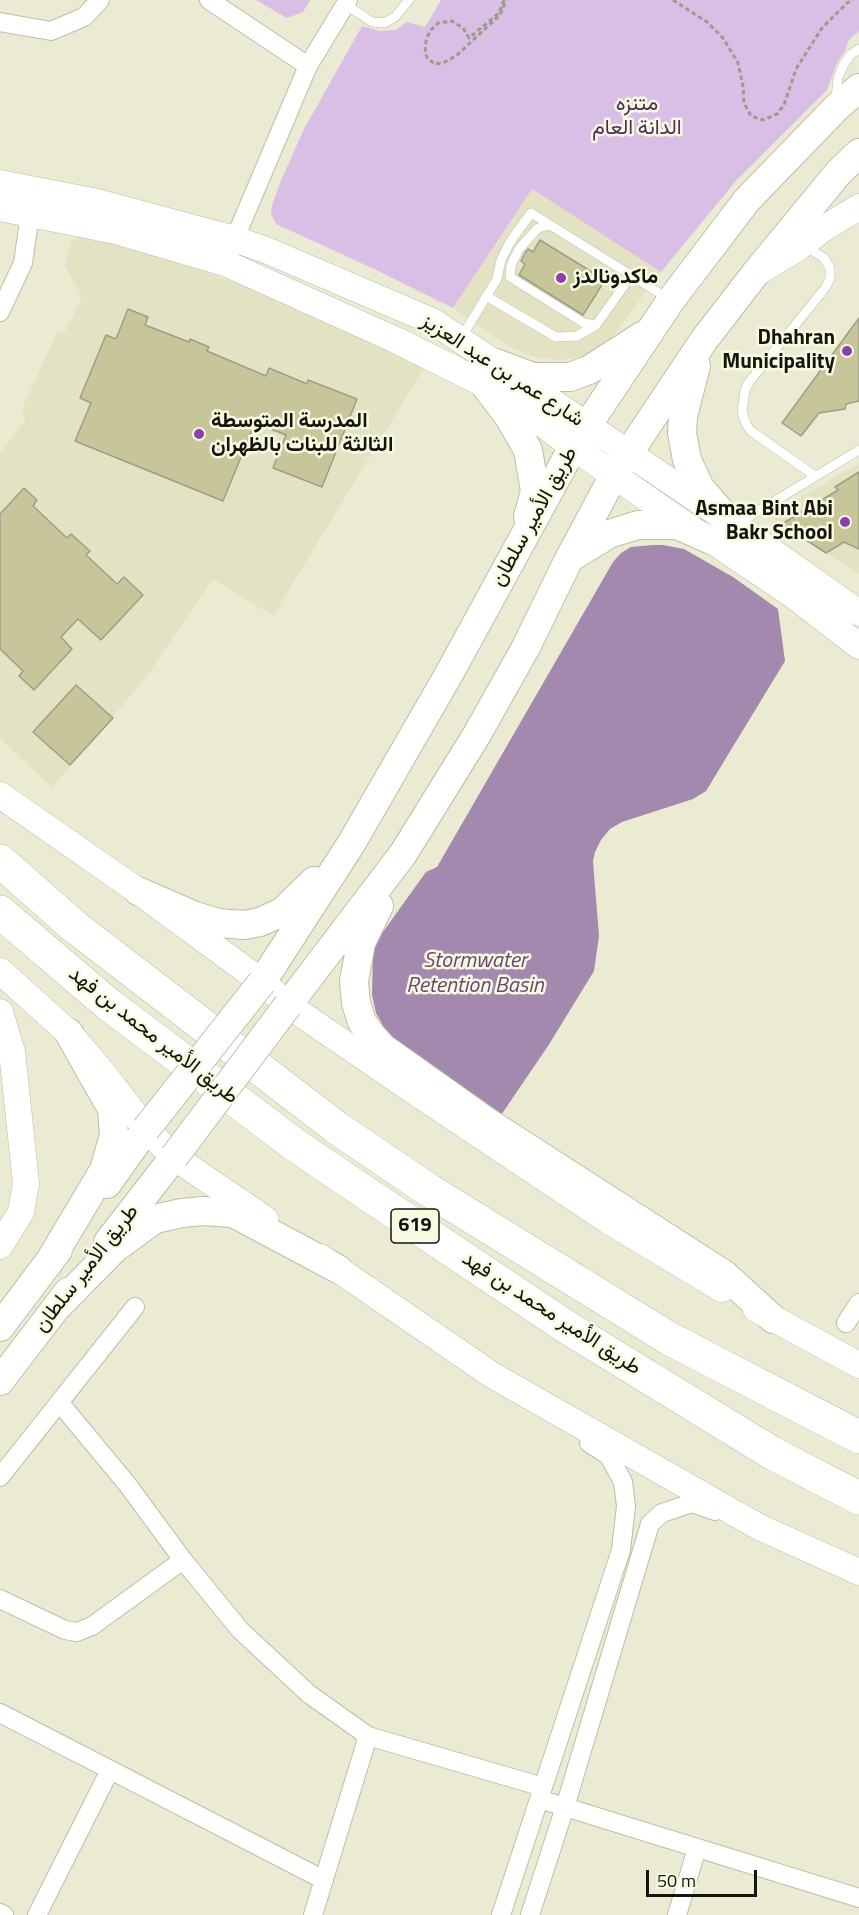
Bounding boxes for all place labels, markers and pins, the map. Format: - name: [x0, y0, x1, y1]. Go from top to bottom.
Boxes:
- place label: ماكدونالدز: [573, 265, 658, 291]
- marker: ماكدونالدز: [554, 271, 568, 285]
- place label: Dhahran Municipality: [722, 326, 835, 376]
- marker: Dhahran Municipality: [840, 344, 854, 358]
- place label: المدرسة المتوسطة الثالثة للبنات بالظهران: [211, 409, 393, 459]
- marker: المدرسة المتوسطة الثالثة للبنات بالظهران: [192, 427, 206, 441]
- place label: Asmaa Bint Abi Bakr School: [695, 497, 833, 547]
- marker: Asmaa Bint Abi Bakr School: [838, 515, 852, 529]

